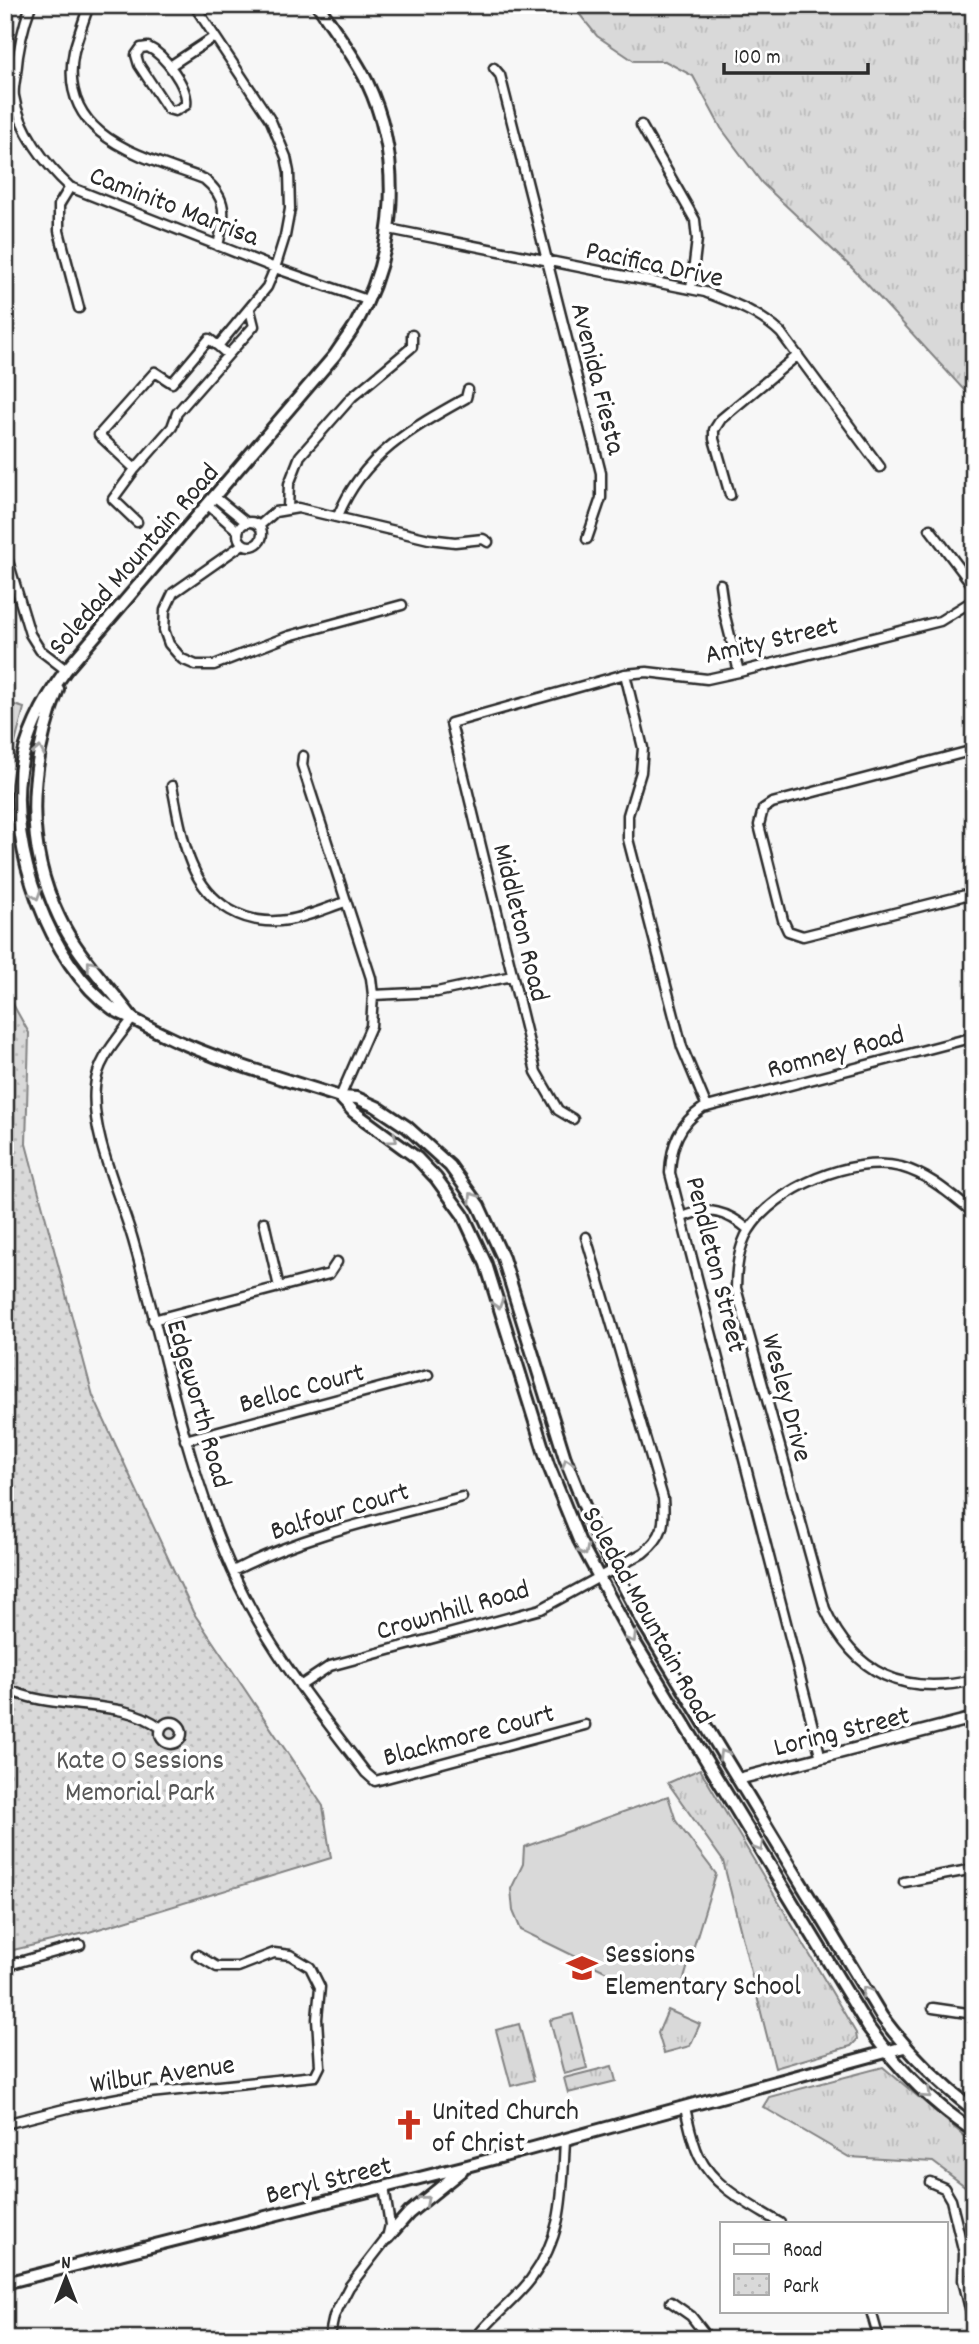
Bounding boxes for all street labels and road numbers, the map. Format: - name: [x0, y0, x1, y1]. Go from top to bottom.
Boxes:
- street label: Caminito Marrisa: [83, 158, 265, 260]
- street label: Pacifica Drive: [581, 233, 727, 301]
- street label: Avenida Fiesta: [557, 299, 634, 460]
- street label: Soledad Mountain Road: [41, 456, 231, 666]
- street label: Amity Street: [701, 608, 843, 678]
- street label: Middleton Road: [479, 840, 557, 1006]
- street label: Romney Road: [763, 1017, 909, 1092]
- street label: Pendleton Street: [672, 1173, 754, 1358]
- street label: Edgeworth Road: [153, 1316, 239, 1493]
- street label: Wesley Drive: [748, 1330, 820, 1467]
- street label: Belloc Court: [235, 1355, 369, 1427]
- street label: Balfour Court: [266, 1474, 415, 1554]
- street label: Soledad Mountain Road: [569, 1500, 722, 1733]
- street label: Crownhill Road: [372, 1572, 535, 1654]
- street label: Blackmore Court: [379, 1696, 559, 1780]
- street label: Loring Street: [770, 1698, 915, 1770]
- street label: Wilbur Avenue: [88, 2047, 238, 2107]
- street label: Beryl Street: [262, 2148, 396, 2218]

